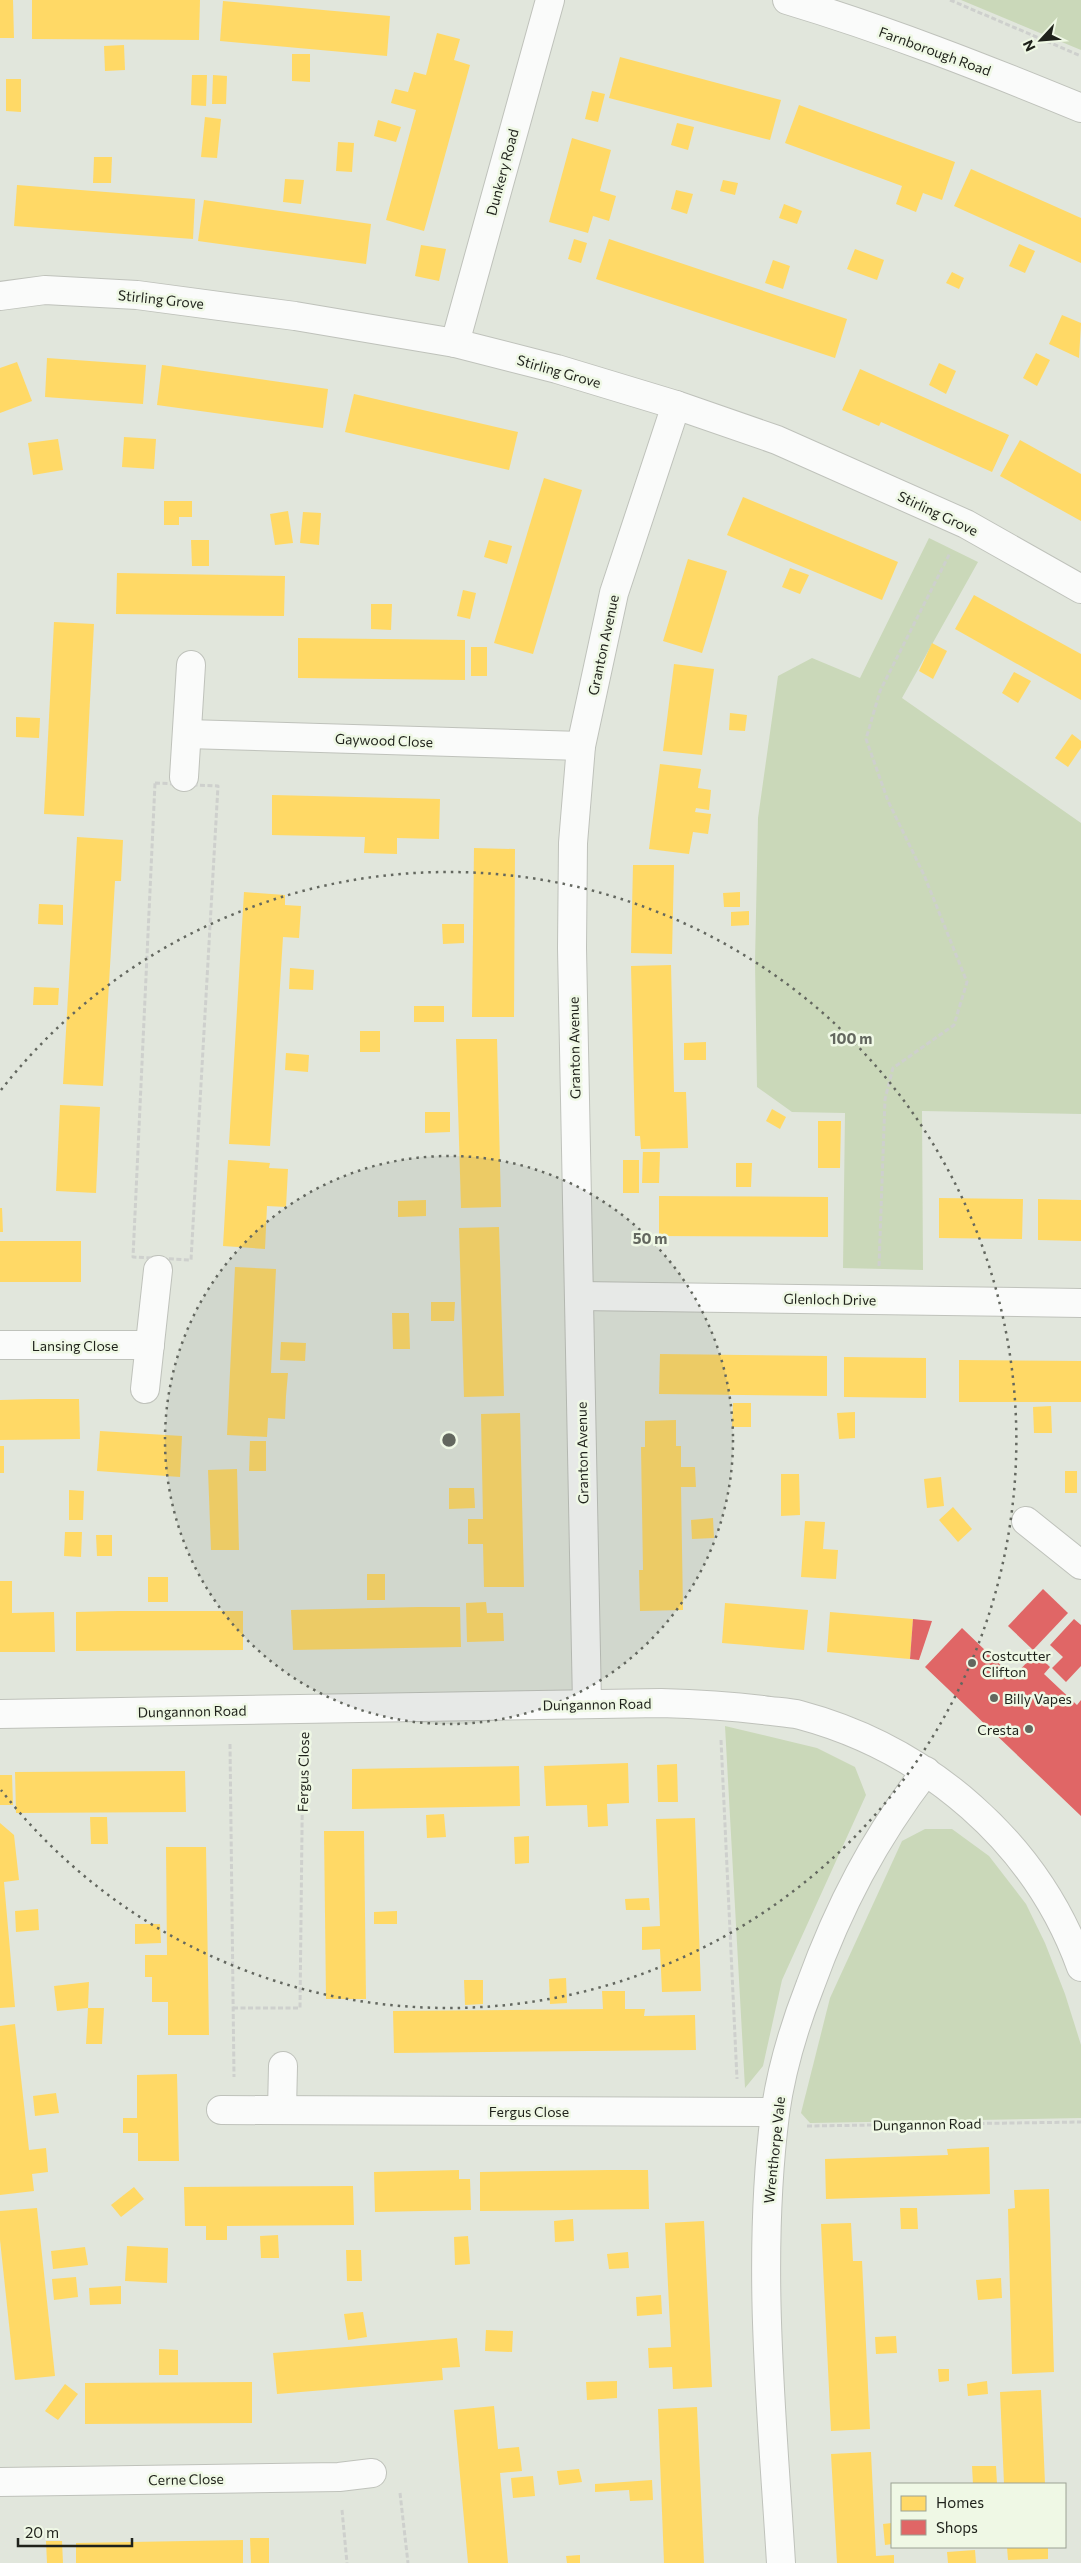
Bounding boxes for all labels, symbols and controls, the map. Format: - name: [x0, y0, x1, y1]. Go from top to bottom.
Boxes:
- north arrow: [1016, 15, 1066, 65]
- street label: Farnborough Road: [877, 23, 993, 79]
- text: N: [1019, 37, 1039, 54]
- street label: Dunkery Road: [482, 127, 522, 217]
- street label: Stirling Grove: [117, 286, 205, 312]
- street label: Stirling Grove: [515, 351, 603, 391]
- street label: Stirling Grove: [895, 487, 981, 539]
- street label: Granton Avenue: [584, 593, 622, 697]
- street label: Gaywood Close: [335, 730, 433, 750]
- street label: Granton Avenue: [565, 997, 583, 1099]
- text: 100 m: [830, 1029, 872, 1047]
- text: 50 m: [633, 1229, 667, 1247]
- street label: Glenloch Drive: [784, 1290, 876, 1308]
- street label: Lansing Close: [32, 1337, 118, 1354]
- street label: Granton Avenue: [573, 1402, 591, 1504]
- centre of rings: [440, 1431, 458, 1449]
- place label: Costcutter Clifton: [982, 1647, 1051, 1680]
- marker: Costcutter Clifton: [966, 1657, 978, 1669]
- place label: Billy Vapes: [1004, 1690, 1072, 1707]
- marker: Billy Vapes: [988, 1692, 1000, 1704]
- street label: Dungannon Road: [542, 1695, 652, 1713]
- street label: Dungannon Road: [137, 1702, 247, 1720]
- place label: Cresta: [977, 1721, 1019, 1738]
- marker: Cresta: [1023, 1723, 1035, 1735]
- street label: Fergus Close: [294, 1732, 312, 1812]
- street label: Wrenthorpe Vale: [760, 2096, 788, 2204]
- street label: Fergus Close: [489, 2103, 569, 2120]
- street label: Dungannon Road: [872, 2115, 982, 2133]
- street label: Cerne Close: [148, 2470, 224, 2488]
- legend: [891, 2483, 1066, 2548]
- text: Homes: [936, 2493, 984, 2511]
- scale bar: [18, 2516, 131, 2548]
- text: Shops: [936, 2518, 978, 2536]
- text: 20 m: [25, 2523, 59, 2541]

